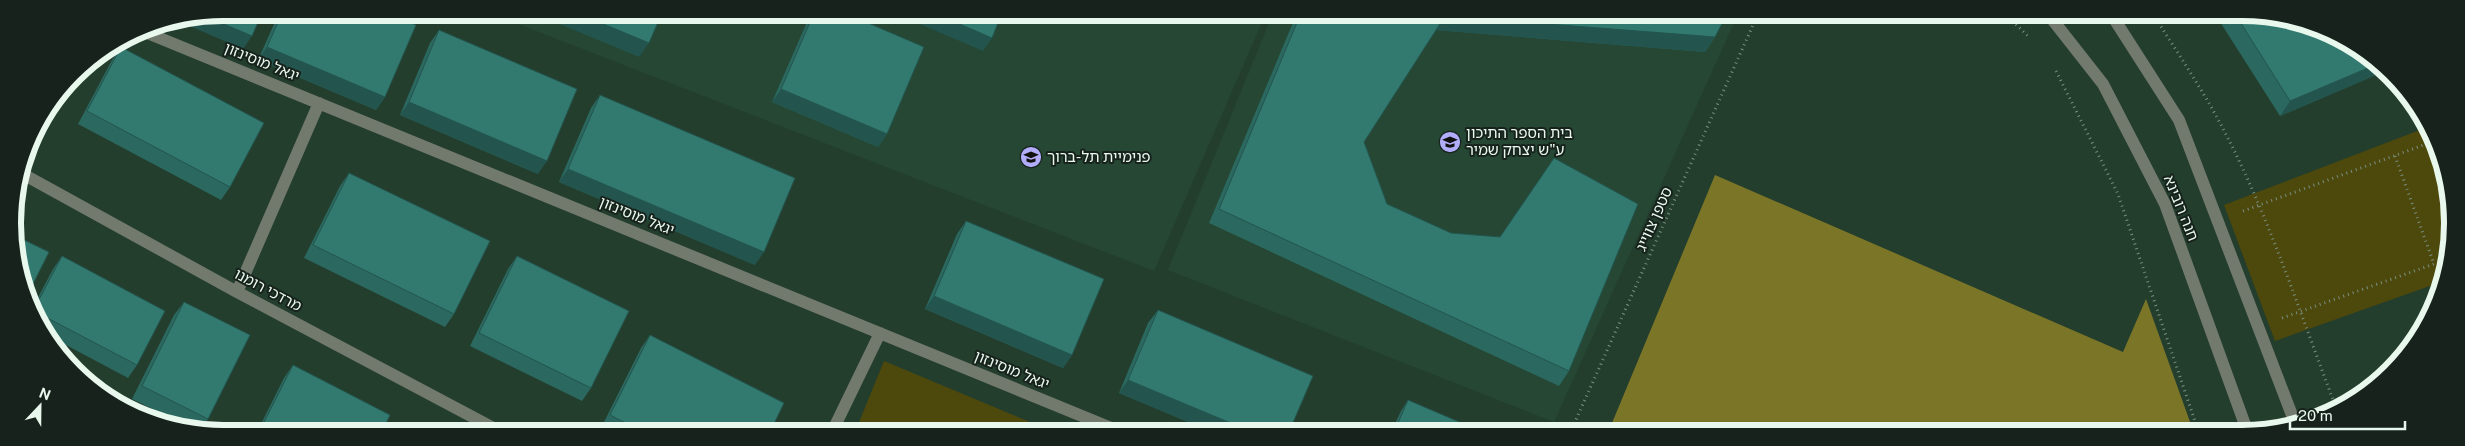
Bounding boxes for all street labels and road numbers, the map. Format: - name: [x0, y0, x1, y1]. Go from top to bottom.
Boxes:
- street label: יגאל מוסינזון: [222, 39, 302, 84]
- street label: חנה רובינא: [2161, 173, 2202, 243]
- street label: סטפן צווייג: [1632, 184, 1675, 253]
- street label: יגאל מוסינזון: [597, 193, 677, 238]
- street label: מרדכי רומנו: [232, 265, 305, 314]
- street label: יגאל מוסינזון: [972, 347, 1052, 392]

